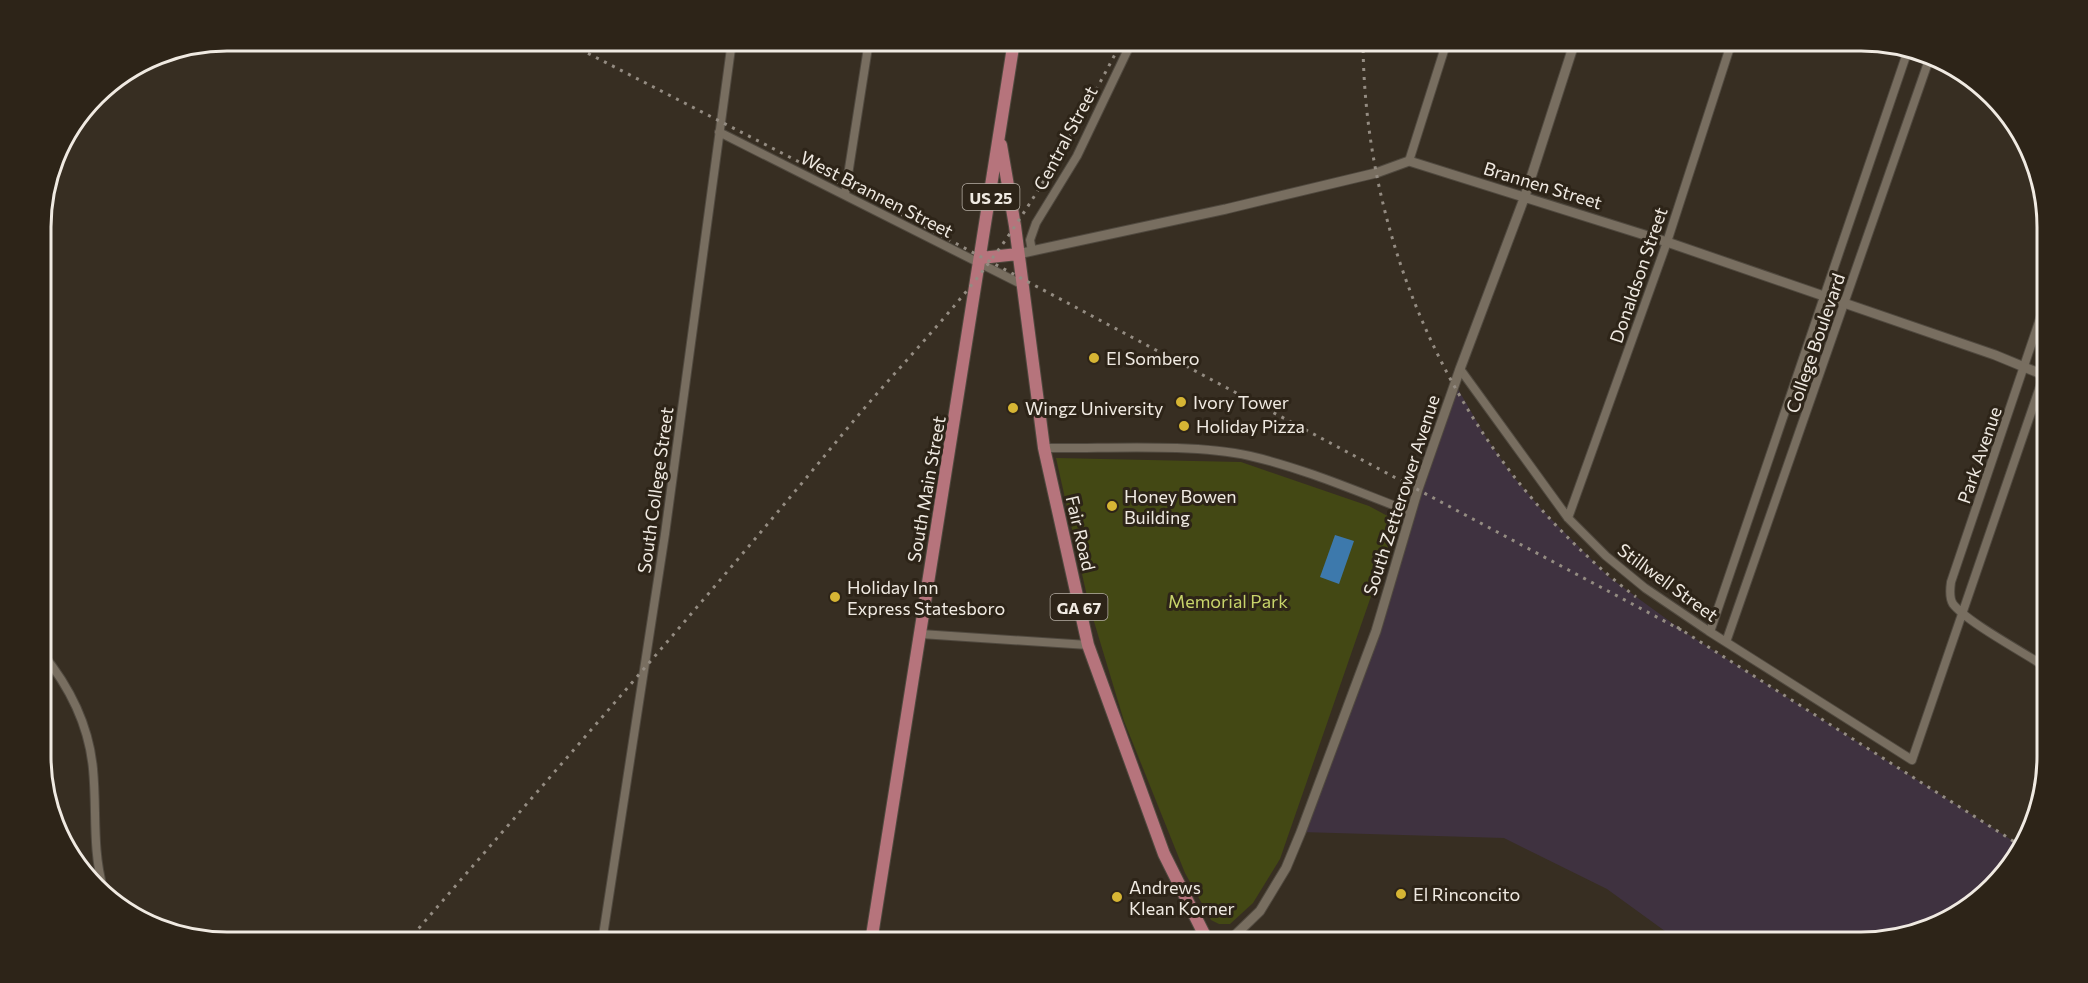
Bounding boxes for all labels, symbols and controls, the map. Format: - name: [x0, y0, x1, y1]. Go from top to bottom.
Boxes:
- street label: Central Street: [1028, 82, 1102, 194]
- street label: West Brannen Street: [797, 146, 957, 242]
- street label: Brannen Street: [1481, 157, 1605, 213]
- road number: US 25: [962, 184, 1020, 210]
- street label: Donaldson Street: [1604, 204, 1672, 346]
- street label: College Boulevard: [1781, 270, 1849, 416]
- place label: El Sombero: [1106, 347, 1200, 369]
- marker: El Sombero: [1087, 351, 1101, 365]
- place label: Ivory Tower: [1193, 391, 1289, 413]
- street label: South Zetterower Avenue: [1358, 392, 1444, 598]
- marker: Ivory Tower: [1174, 395, 1188, 409]
- place label: Wingz University: [1025, 397, 1163, 419]
- marker: Wingz University: [1006, 401, 1020, 415]
- street label: Park Avenue: [1952, 404, 2006, 506]
- street label: South College Street: [632, 405, 678, 575]
- street label: South Main Street: [902, 414, 950, 564]
- place label: Holiday Pizza: [1196, 415, 1305, 437]
- marker: Holiday Pizza: [1177, 419, 1191, 433]
- place label: Honey Bowen Building: [1124, 485, 1237, 528]
- street label: Fair Road: [1062, 493, 1100, 573]
- marker: Honey Bowen Building: [1105, 499, 1119, 513]
- street label: Stillwell Street: [1614, 538, 1722, 626]
- place label: Holiday Inn Express Statesboro: [847, 576, 1005, 619]
- marker: Holiday Inn Express Statesboro: [828, 590, 842, 604]
- park label: Memorial Park: [1168, 590, 1288, 612]
- road number: GA 67: [1050, 594, 1108, 620]
- place label: Andrews Klean Korner: [1129, 876, 1235, 919]
- place label: El Rinconcito: [1413, 883, 1520, 905]
- marker: El Rinconcito: [1394, 887, 1408, 901]
- marker: Andrews Klean Korner: [1110, 890, 1124, 904]

